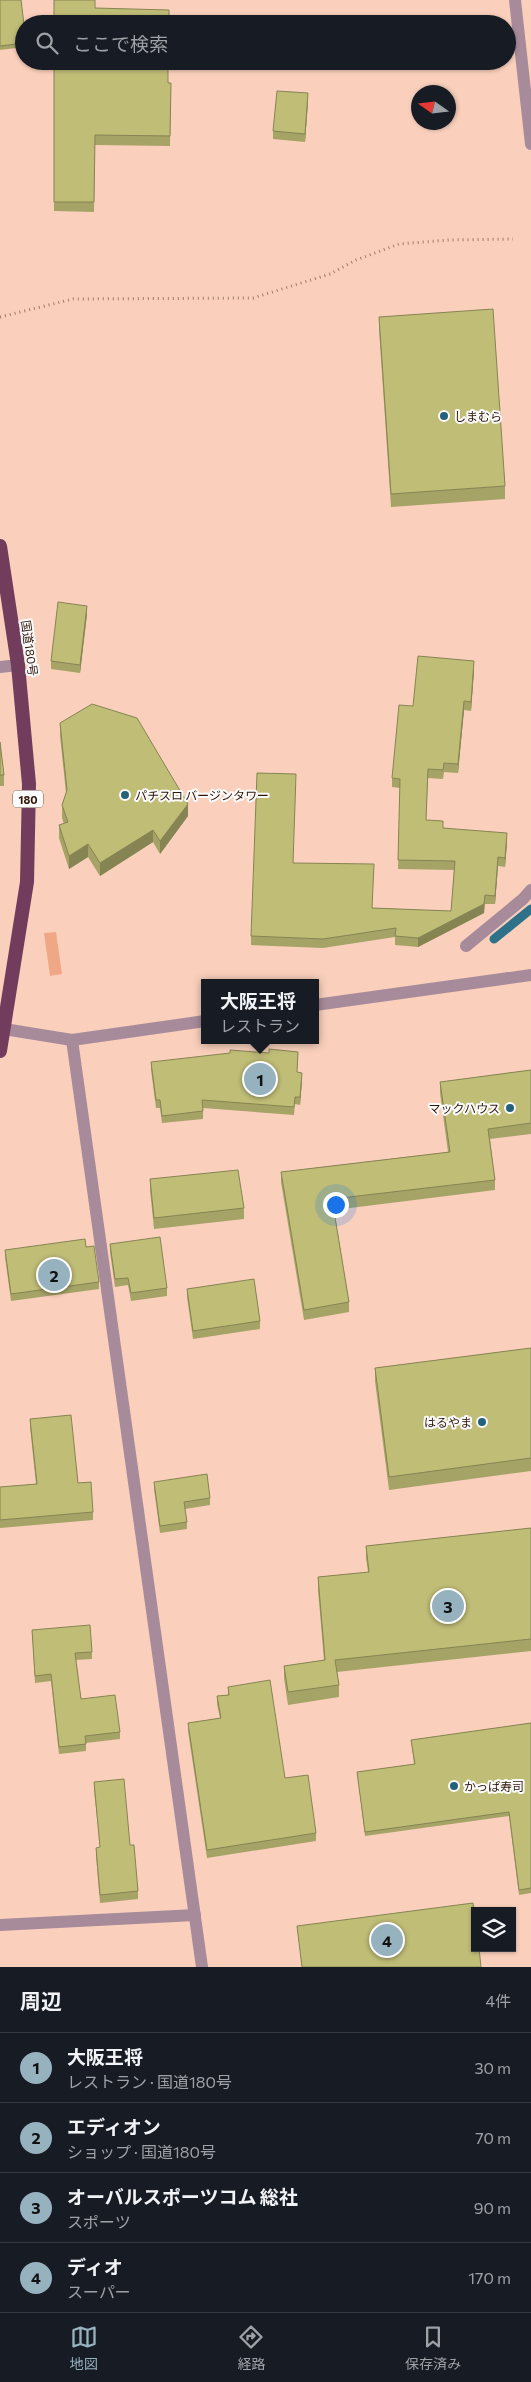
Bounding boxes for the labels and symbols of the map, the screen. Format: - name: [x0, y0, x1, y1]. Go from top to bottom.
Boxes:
- north arrow: [411, 85, 456, 130]
- place label: しまむら: [454, 409, 502, 423]
- marker: しまむら: [438, 410, 450, 422]
- street label: 国道180号: [19, 619, 41, 677]
- place label: パチスロ バージンタワー: [135, 788, 269, 802]
- marker: パチスロ バージンタワー: [119, 789, 131, 801]
- road number: 180: [13, 791, 43, 808]
- pin: 1: [244, 1060, 276, 1098]
- place label: マックハウス: [429, 1101, 500, 1115]
- marker: マックハウス: [504, 1102, 516, 1114]
- your location: [323, 1192, 349, 1218]
- pin: 2: [38, 1256, 70, 1294]
- place label: はるやま: [424, 1415, 472, 1429]
- marker: はるやま: [476, 1416, 488, 1428]
- pin: 3: [432, 1587, 464, 1625]
- place label: かっぱ寿司: [464, 1779, 524, 1793]
- marker: かっぱ寿司: [448, 1780, 460, 1792]
- pin: 4: [371, 1921, 403, 1959]

